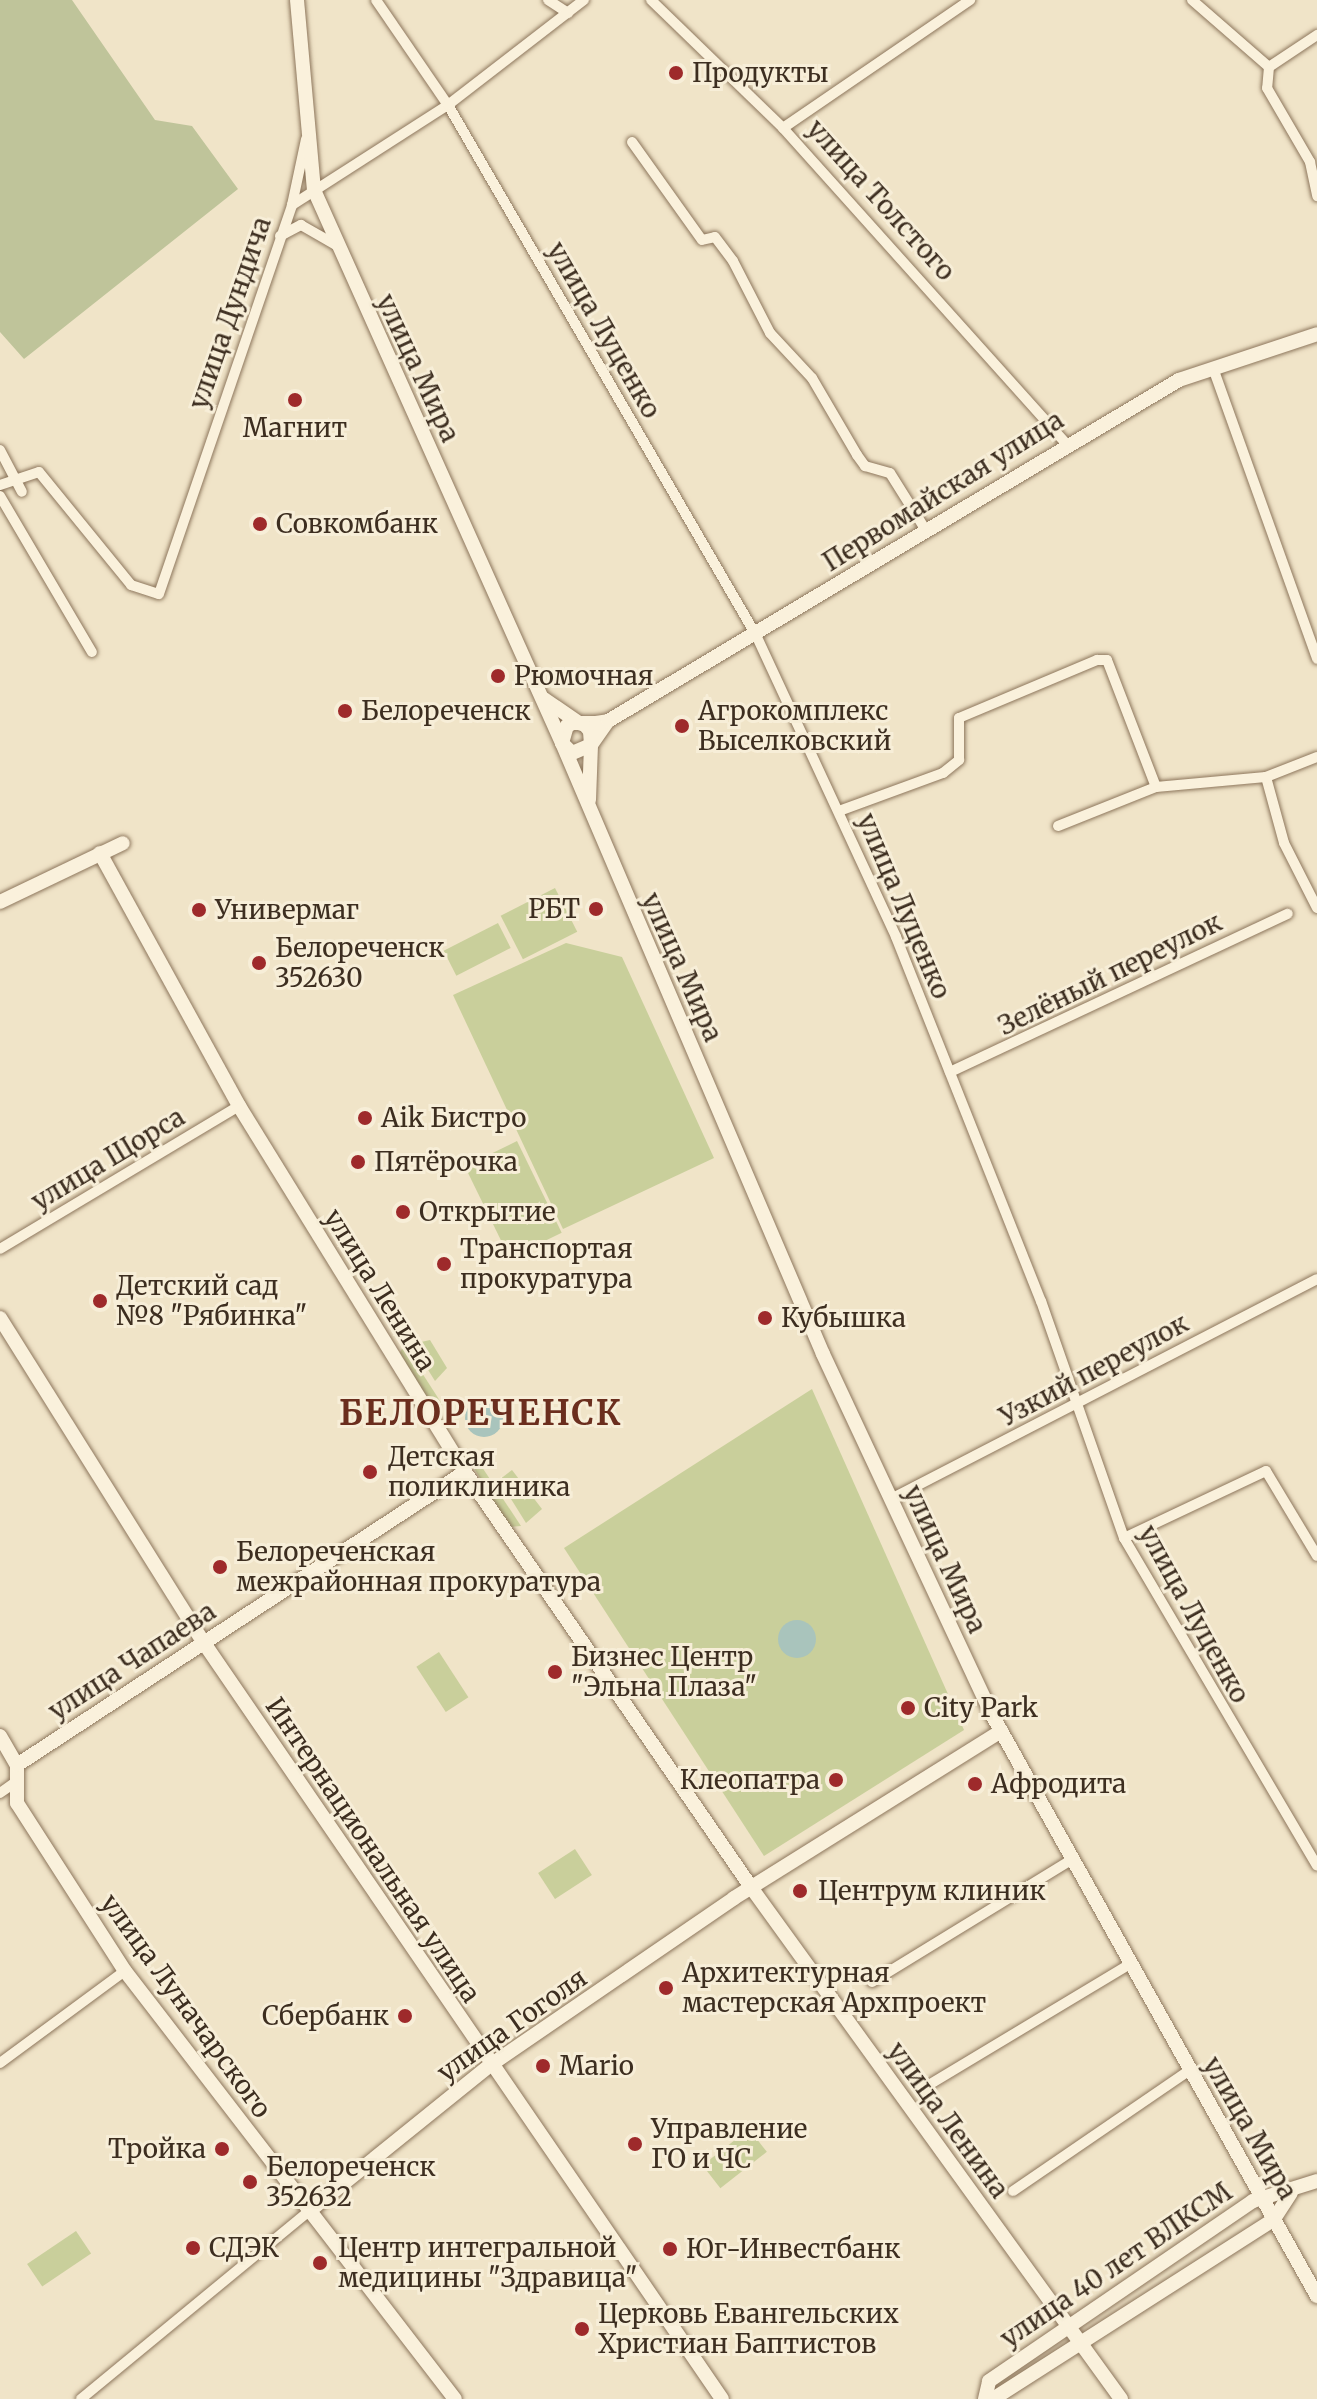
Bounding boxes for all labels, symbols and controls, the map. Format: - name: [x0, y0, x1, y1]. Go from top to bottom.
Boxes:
- place label: Продукты: [692, 57, 829, 89]
- marker: Продукты: [667, 64, 685, 82]
- street label: улица Толстого: [801, 113, 961, 287]
- street label: улица Дундича: [183, 213, 277, 413]
- street label: улица Луценко: [541, 236, 667, 424]
- street label: улица Мира: [370, 289, 466, 447]
- marker: Магнит: [286, 391, 304, 409]
- street label: Первомайская улица: [817, 404, 1069, 578]
- place label: Магнит: [243, 412, 347, 444]
- place label: Совкомбанк: [276, 508, 438, 540]
- marker: Совкомбанк: [251, 515, 269, 533]
- place label: Рюмочная: [514, 660, 653, 692]
- marker: Рюмочная: [489, 667, 507, 685]
- place label: Белореченск: [361, 695, 531, 727]
- place label: Агрокомплекс Выселковский: [698, 695, 891, 756]
- marker: Белореченск: [336, 702, 354, 720]
- marker: Агрокомплекс Выселковский: [673, 717, 691, 735]
- street label: улица Луценко: [851, 809, 957, 1003]
- street label: улица Мира: [635, 888, 729, 1046]
- place label: РБТ: [528, 893, 580, 925]
- place label: Универмаг: [215, 894, 359, 926]
- marker: РБТ: [587, 900, 605, 918]
- marker: Универмаг: [190, 901, 208, 919]
- street label: Зелёный переулок: [993, 906, 1227, 1042]
- place label: Белореченск 352630: [275, 932, 445, 994]
- marker: Белореченск 352630: [250, 954, 268, 972]
- street label: улица Щорса: [26, 1101, 190, 1217]
- place label: Aik Бистро: [381, 1102, 526, 1134]
- marker: Aik Бистро: [356, 1109, 374, 1127]
- place label: Пятёрочка: [374, 1146, 518, 1178]
- marker: Пятёрочка: [349, 1153, 367, 1171]
- place label: Открытие: [419, 1196, 556, 1228]
- street label: улица Ленина: [318, 1203, 442, 1377]
- marker: Открытие: [394, 1203, 412, 1221]
- place label: Транспортая прокуратура: [460, 1233, 633, 1294]
- marker: Транспортая прокуратура: [435, 1255, 453, 1273]
- place label: Детский сад №8 "Рябинка": [116, 1270, 308, 1332]
- marker: Детский сад №8 "Рябинка": [91, 1292, 109, 1310]
- place label: Кубышка: [781, 1302, 906, 1334]
- street label: Узкий переулок: [994, 1307, 1194, 1433]
- marker: Кубышка: [756, 1309, 774, 1327]
- district label: БЕЛОРЕЧЕНСК: [339, 1394, 623, 1434]
- place label: Детская поликлиника: [388, 1441, 570, 1502]
- marker: Детская поликлиника: [359, 1461, 381, 1483]
- street label: улица Мира: [897, 1480, 993, 1638]
- street label: улица Луценко: [1132, 1520, 1256, 1708]
- place label: Белореченская межрайонная прокуратура: [236, 1536, 601, 1598]
- marker: Белореченская межрайонная прокуратура: [211, 1558, 229, 1576]
- street label: улица Чапаева: [43, 1595, 221, 1727]
- place label: Бизнес Центр "Эльна Плаза": [571, 1641, 757, 1702]
- marker: Бизнес Центр "Эльна Плаза": [546, 1663, 564, 1681]
- street label: Интернациональная улица: [259, 1692, 487, 2008]
- place label: City Park: [924, 1692, 1038, 1724]
- marker: City Park: [899, 1699, 917, 1717]
- place label: Клеопатра: [680, 1764, 820, 1796]
- place label: Афродита: [991, 1768, 1126, 1800]
- marker: Клеопатра: [827, 1771, 845, 1789]
- marker: Афродита: [966, 1775, 984, 1793]
- place label: Центрум клиник: [818, 1875, 1046, 1907]
- marker: Центрум клиник: [789, 1880, 811, 1902]
- street label: улица Луначарского: [94, 1888, 278, 2124]
- place label: Архитектурная мастерская Архпроект: [682, 1957, 986, 2018]
- street label: улица Гоголя: [431, 1962, 593, 2088]
- marker: Архитектурная мастерская Архпроект: [657, 1979, 675, 1997]
- place label: Сбербанк: [262, 2000, 389, 2032]
- marker: Сбербанк: [396, 2007, 414, 2025]
- street label: улица Ленина: [881, 2036, 1015, 2204]
- place label: Mario: [559, 2050, 634, 2082]
- street label: улица Мира: [1197, 2051, 1303, 2205]
- marker: Mario: [534, 2057, 552, 2075]
- place label: Управление ГО и ЧС: [651, 2113, 807, 2174]
- place label: Тройка: [108, 2133, 206, 2165]
- marker: Управление ГО и ЧС: [626, 2135, 644, 2153]
- marker: Тройка: [213, 2140, 231, 2158]
- place label: Белореченск 352632: [266, 2151, 436, 2212]
- marker: Белореченск 352632: [241, 2173, 259, 2191]
- street label: улица 40 лет ВЛКСМ: [995, 2176, 1237, 2354]
- place label: СДЭК: [209, 2232, 279, 2264]
- place label: Центр интегральной медицины "Здравица": [338, 2232, 638, 2294]
- place label: Юг-Инвестбанк: [686, 2233, 900, 2265]
- marker: СДЭК: [184, 2239, 202, 2257]
- marker: Юг-Инвестбанк: [661, 2240, 679, 2258]
- marker: Центр интегральной медицины "Здравица": [309, 2252, 331, 2274]
- place label: Церковь Евангельских Христиан Баптистов: [598, 2298, 899, 2360]
- marker: Церковь Евангельских Христиан Баптистов: [573, 2320, 591, 2338]

